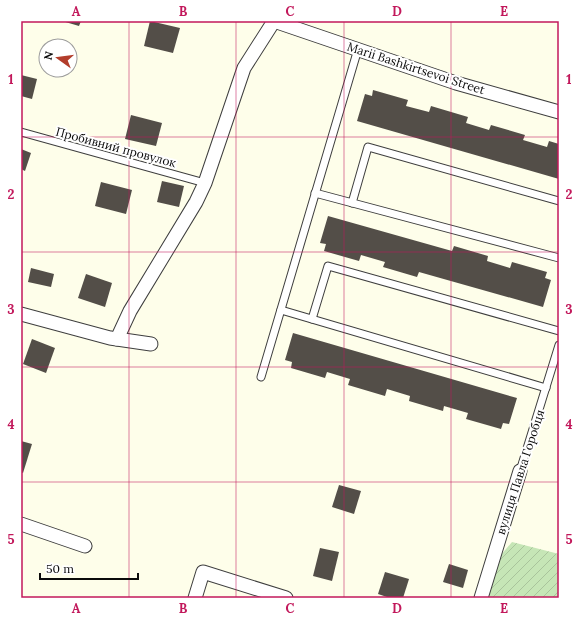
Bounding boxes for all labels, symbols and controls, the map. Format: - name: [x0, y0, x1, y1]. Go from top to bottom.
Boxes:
- text: A: [72, 3, 81, 20]
- text: B: [179, 3, 188, 20]
- text: C: [286, 3, 295, 20]
- text: D: [392, 3, 402, 20]
- text: E: [500, 3, 508, 20]
- north arrow: [38, 38, 78, 78]
- street label: Marii Bashkirtsevoi Street: [345, 39, 487, 97]
- text: N: [40, 49, 56, 61]
- text: 1: [8, 71, 14, 88]
- text: 1: [566, 71, 572, 88]
- street label: Пробивний провулок: [54, 124, 178, 170]
- text: 2: [8, 186, 15, 203]
- text: 2: [566, 186, 573, 203]
- text: 3: [7, 301, 15, 318]
- text: 3: [565, 301, 573, 318]
- street label: вулиця Павла Горобця: [493, 408, 547, 536]
- text: 4: [7, 416, 15, 433]
- text: 4: [565, 416, 573, 433]
- text: 5: [7, 531, 15, 548]
- text: 5: [565, 531, 573, 548]
- scale bar: [40, 555, 138, 581]
- text: 50 m: [46, 561, 74, 576]
- text: A: [72, 600, 81, 617]
- text: B: [179, 600, 188, 617]
- text: C: [286, 600, 295, 617]
- text: D: [392, 600, 402, 617]
- text: E: [500, 600, 508, 617]

